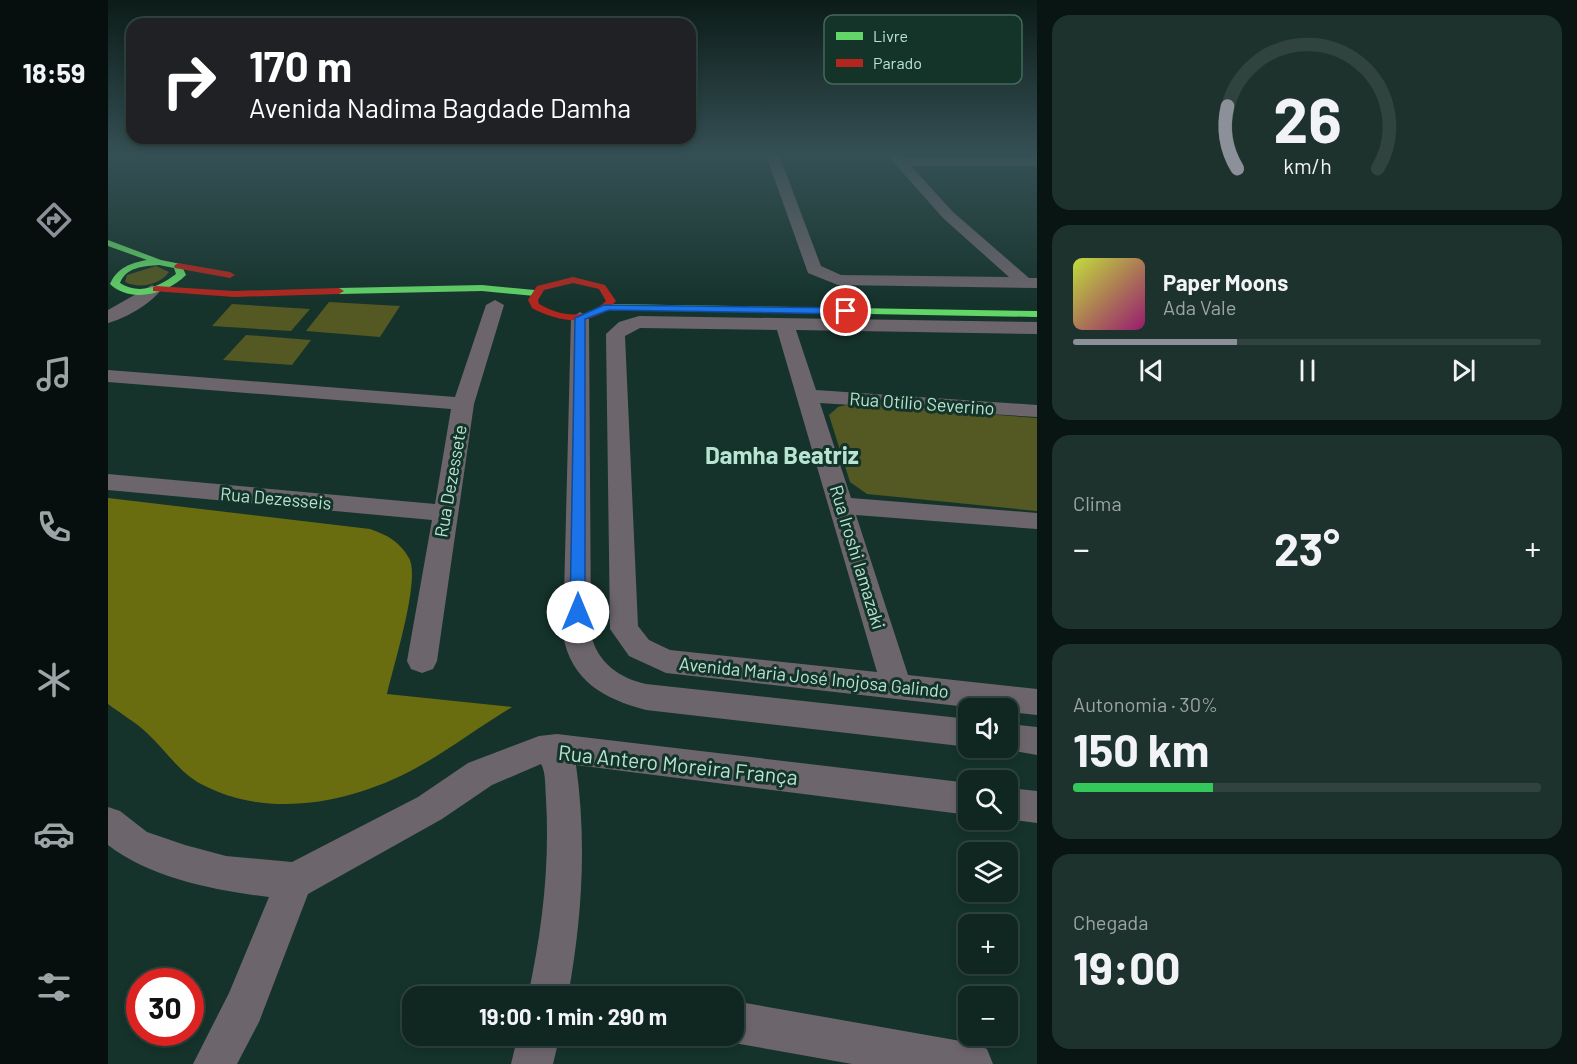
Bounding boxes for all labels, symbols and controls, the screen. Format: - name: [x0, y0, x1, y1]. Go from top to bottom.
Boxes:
- legend: [824, 15, 1022, 84]
- text: Livre: [873, 26, 908, 45]
- text: 170 m: [249, 40, 352, 90]
- icon: right: [150, 42, 228, 120]
- text: Parado: [873, 53, 922, 72]
- text: 18:59: [23, 56, 85, 88]
- text: 26: [1273, 82, 1341, 156]
- text: Avenida Nadima Bagdade Damha: [249, 91, 631, 123]
- text: km/h: [1283, 154, 1331, 179]
- icon: directions: [33, 199, 75, 241]
- text: Paper Moons: [1163, 269, 1288, 295]
- pin: [820, 285, 871, 336]
- icon: arrive: [829, 294, 862, 327]
- text: Ada Vale: [1163, 295, 1236, 319]
- icon: music: [33, 353, 75, 395]
- icon: previous: [1135, 354, 1168, 387]
- icon: pause: [1291, 354, 1324, 387]
- icon: next: [1447, 354, 1480, 387]
- street label: Rua Otílio Severino: [849, 387, 995, 419]
- street label: Rua Dezessete: [429, 423, 471, 539]
- district label: Damha Beatriz: [705, 440, 859, 469]
- street label: Rua Dezesseis: [219, 482, 333, 514]
- street label: Rua Iroshi Iamazaki: [826, 482, 890, 632]
- text: Clima: [1073, 491, 1122, 515]
- icon: phone: [33, 506, 75, 548]
- text: 23°: [1274, 521, 1340, 575]
- text: −: [1073, 528, 1090, 568]
- text: +: [1524, 528, 1541, 568]
- position arrow: [546, 580, 610, 644]
- street label: Avenida Maria José Inojosa Galindo: [678, 652, 950, 702]
- icon: climate: [33, 659, 75, 701]
- text: Autonomia · 30%: [1073, 692, 1218, 716]
- map controls: [958, 698, 1018, 1046]
- button: sound: [958, 698, 1018, 758]
- text: 150 km: [1073, 722, 1209, 776]
- street label: Rua Antero Moreira França: [557, 739, 799, 789]
- button: search: [958, 770, 1018, 830]
- icon: car: [33, 813, 75, 855]
- button: layers: [958, 842, 1018, 902]
- text: Chegada: [1073, 910, 1149, 934]
- button: +: [958, 914, 1018, 974]
- text: 19:00: [1073, 940, 1181, 994]
- icon: filters: [33, 966, 75, 1008]
- speed limit sign: 30: [126, 968, 204, 1046]
- button: −: [958, 986, 1018, 1046]
- text: 19:00 · 1 min · 290 m: [479, 1003, 667, 1029]

